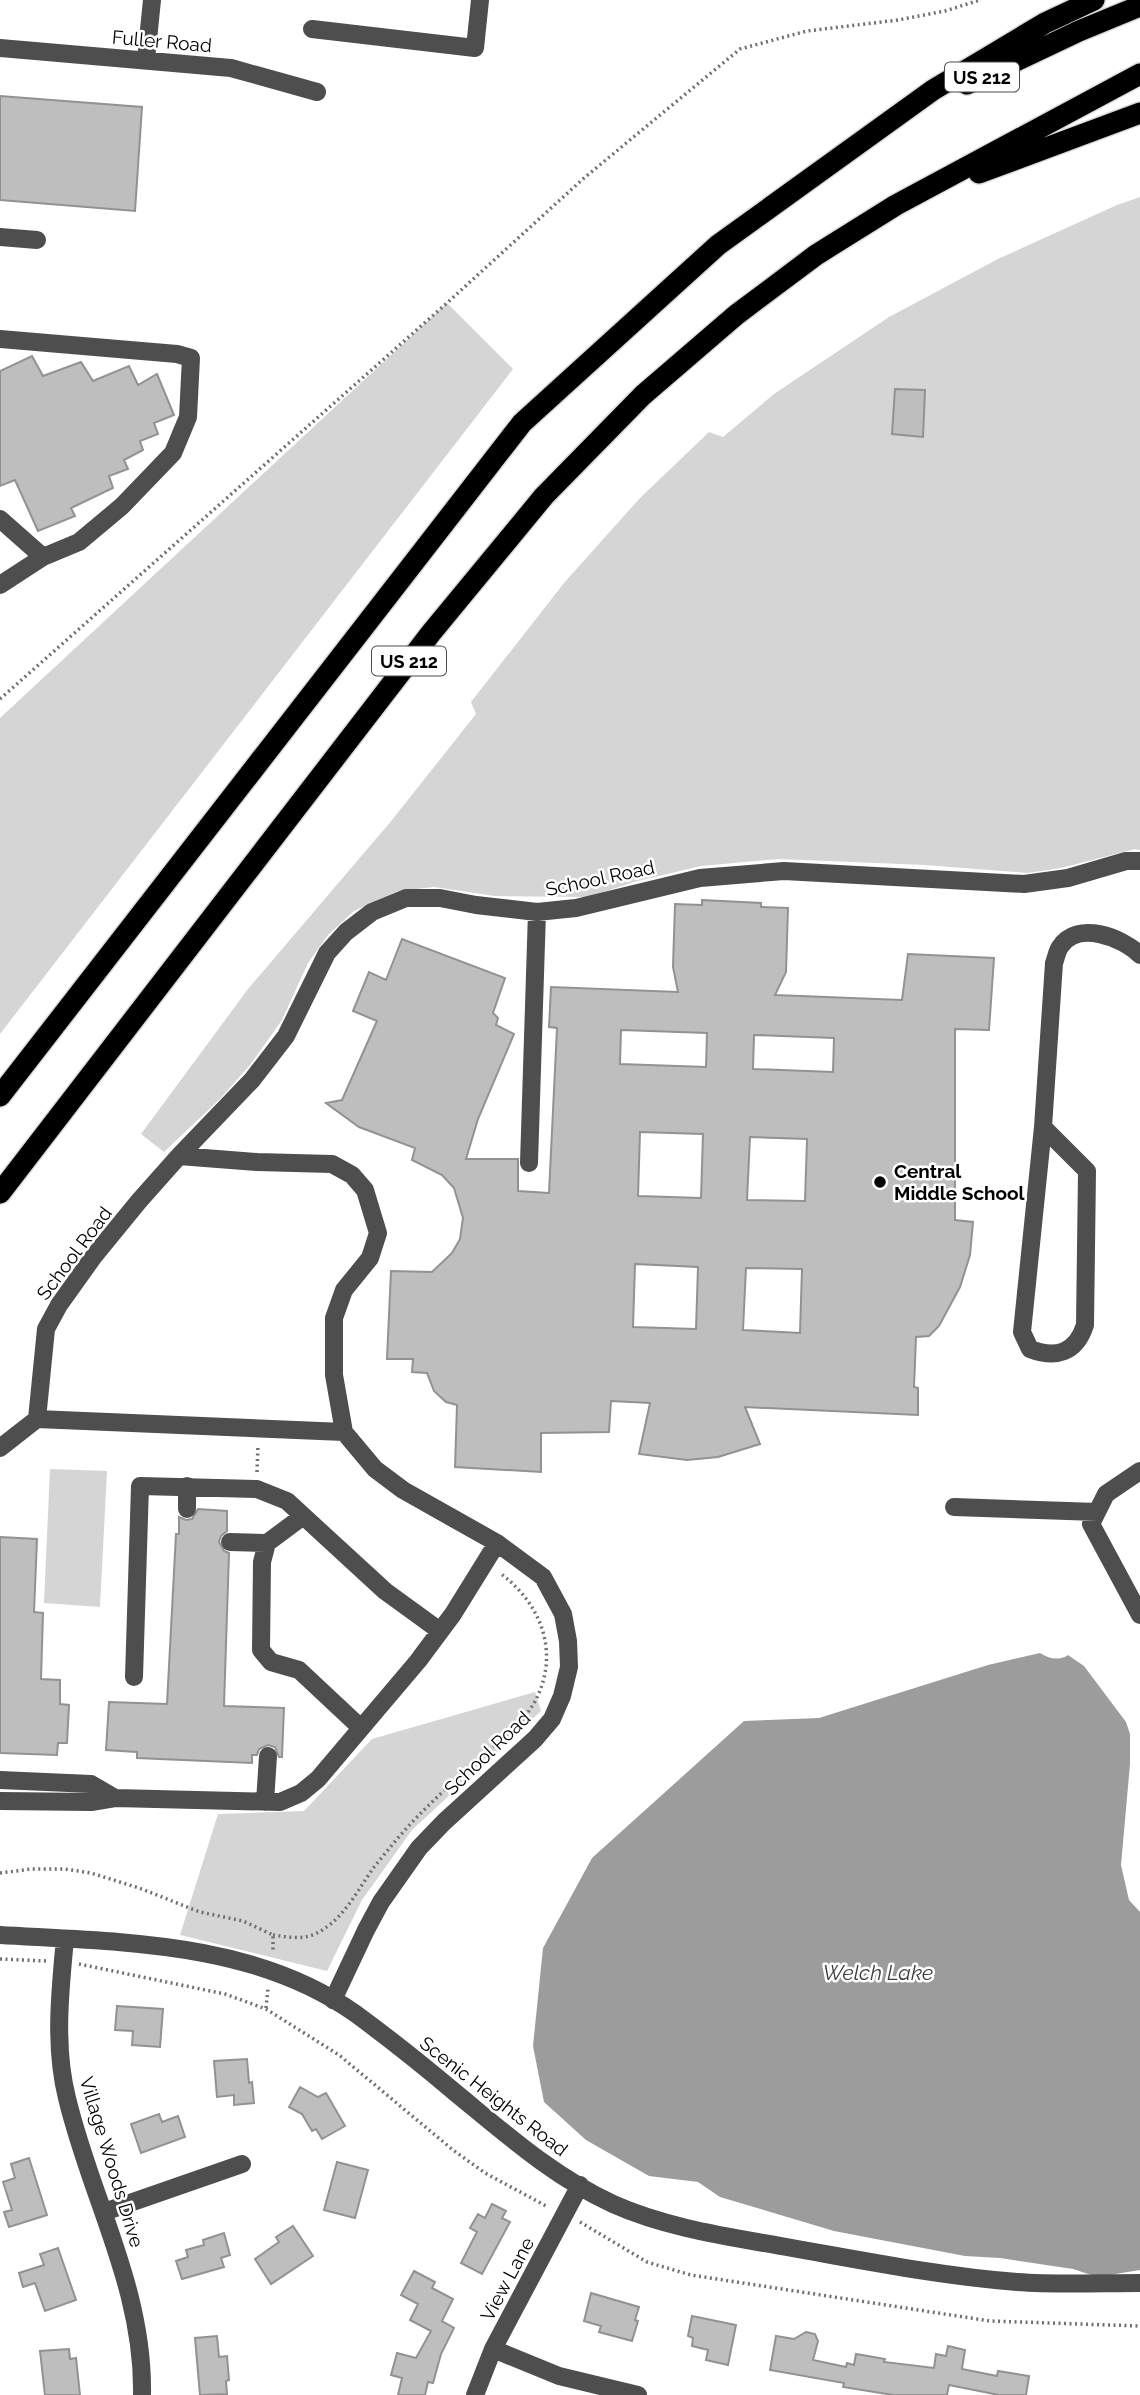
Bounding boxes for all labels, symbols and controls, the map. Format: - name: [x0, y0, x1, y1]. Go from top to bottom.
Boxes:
- street label: Fuller Road: [111, 26, 213, 56]
- road number: US 212: [945, 62, 1019, 92]
- road number: US 212: [372, 646, 446, 676]
- street label: School Road: [544, 856, 656, 900]
- place label: Central Middle School: [894, 1160, 1026, 1204]
- marker: Central Middle School: [872, 1174, 888, 1190]
- street label: School Road: [32, 1202, 116, 1304]
- street label: School Road: [440, 1707, 534, 1799]
- water label: Welch Lake: [823, 1960, 933, 1985]
- street label: Scenic Heights Road: [416, 2032, 572, 2160]
- street label: Village Woods Drive: [76, 2074, 148, 2250]
- street label: View Lane: [476, 2234, 538, 2324]

